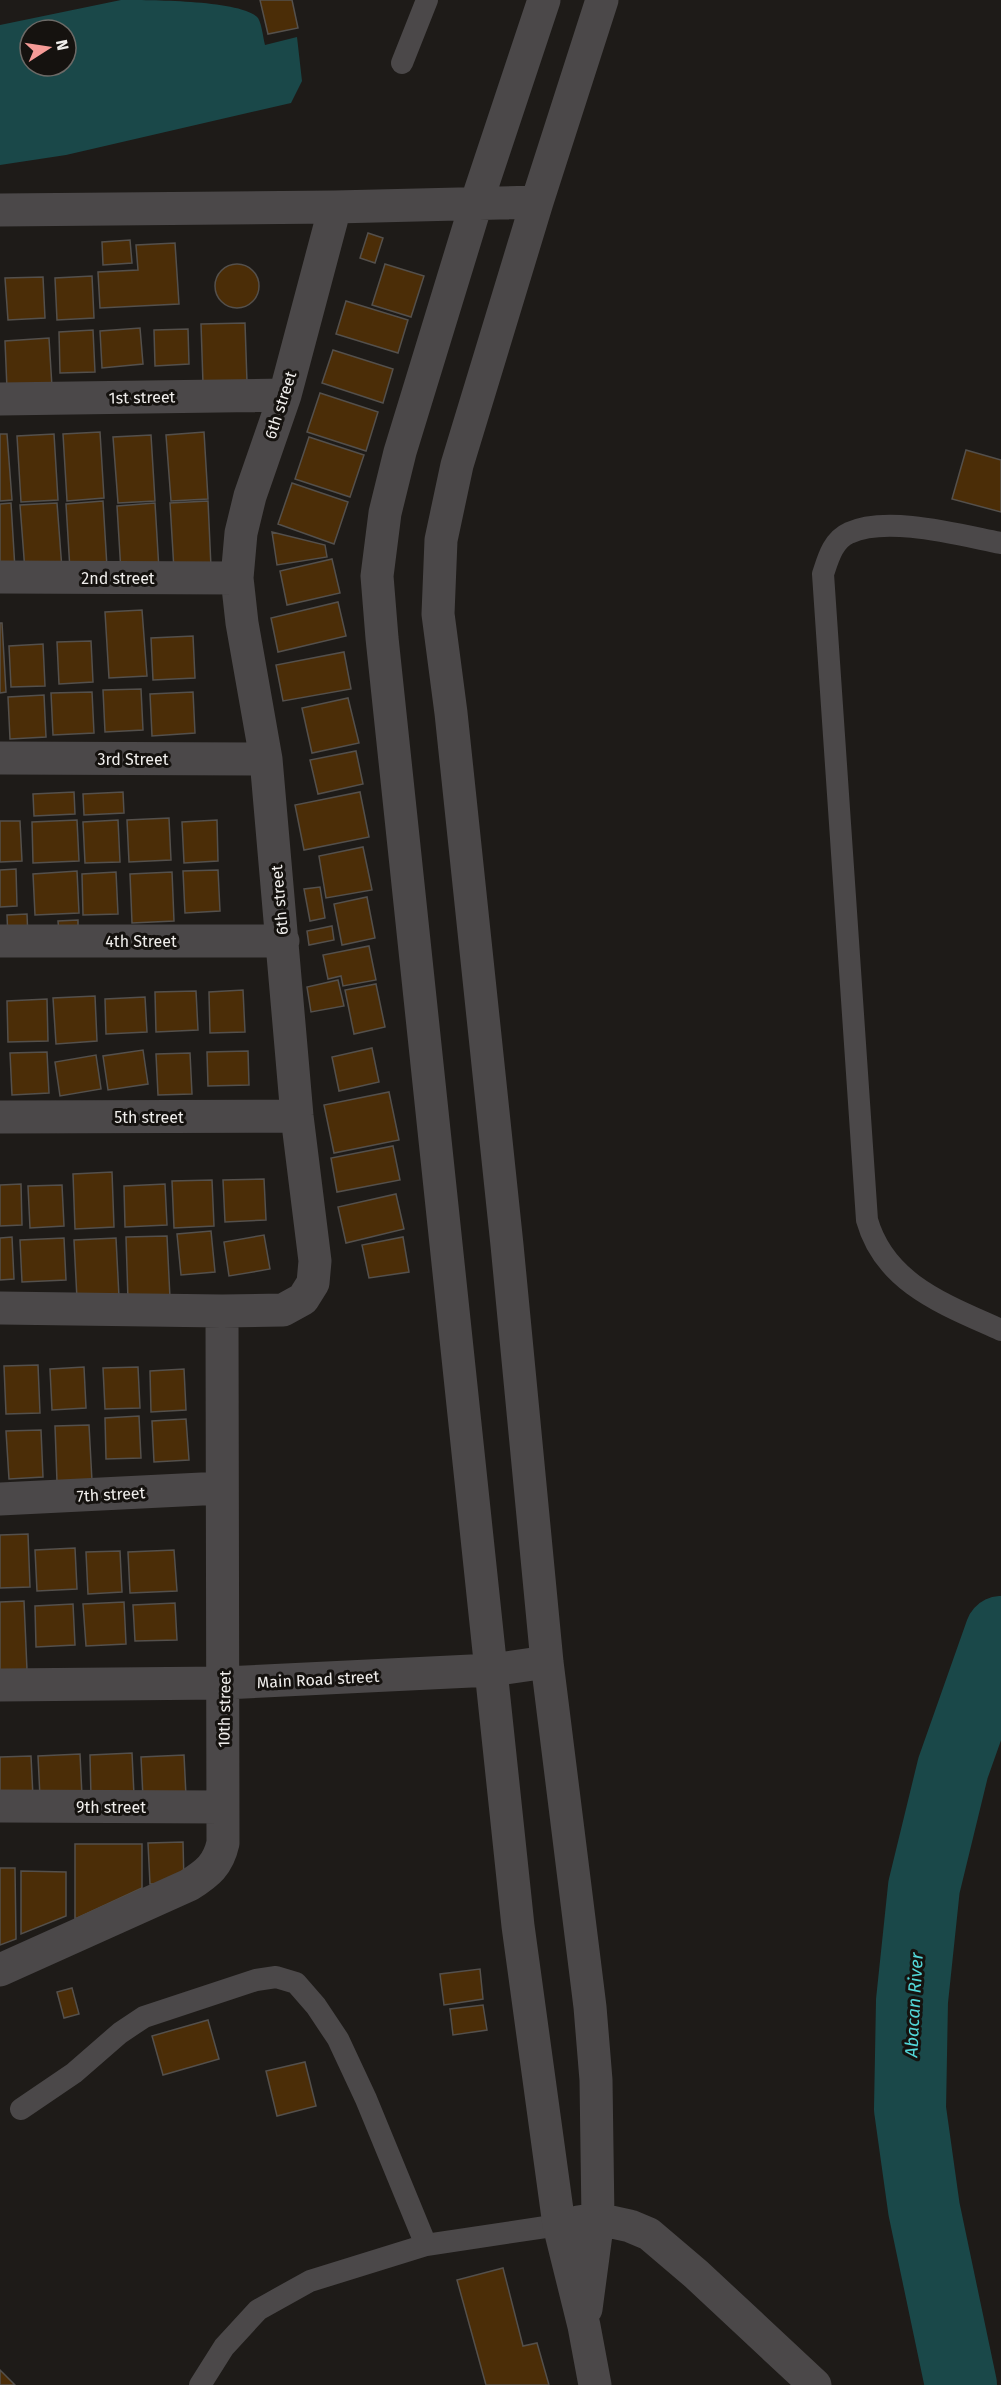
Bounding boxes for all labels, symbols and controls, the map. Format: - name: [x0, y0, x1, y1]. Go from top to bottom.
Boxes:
- north arrow: [18, 18, 78, 78]
- text: N: [52, 38, 73, 52]
- street label: 6th street: [261, 369, 300, 441]
- street label: 1st street: [109, 387, 176, 408]
- street label: 2nd street: [81, 569, 155, 588]
- street label: 3rd Street: [98, 750, 169, 769]
- street label: 6th street: [267, 864, 292, 936]
- street label: 4th Street: [105, 932, 177, 951]
- street label: 5th street: [114, 1108, 184, 1127]
- street label: 7th street: [76, 1483, 146, 1506]
- street label: Main Road street: [256, 1667, 380, 1692]
- street label: 10th street: [214, 1670, 235, 1748]
- street label: 9th street: [76, 1798, 146, 1817]
- water label: Abacan River: [900, 1951, 928, 2059]

